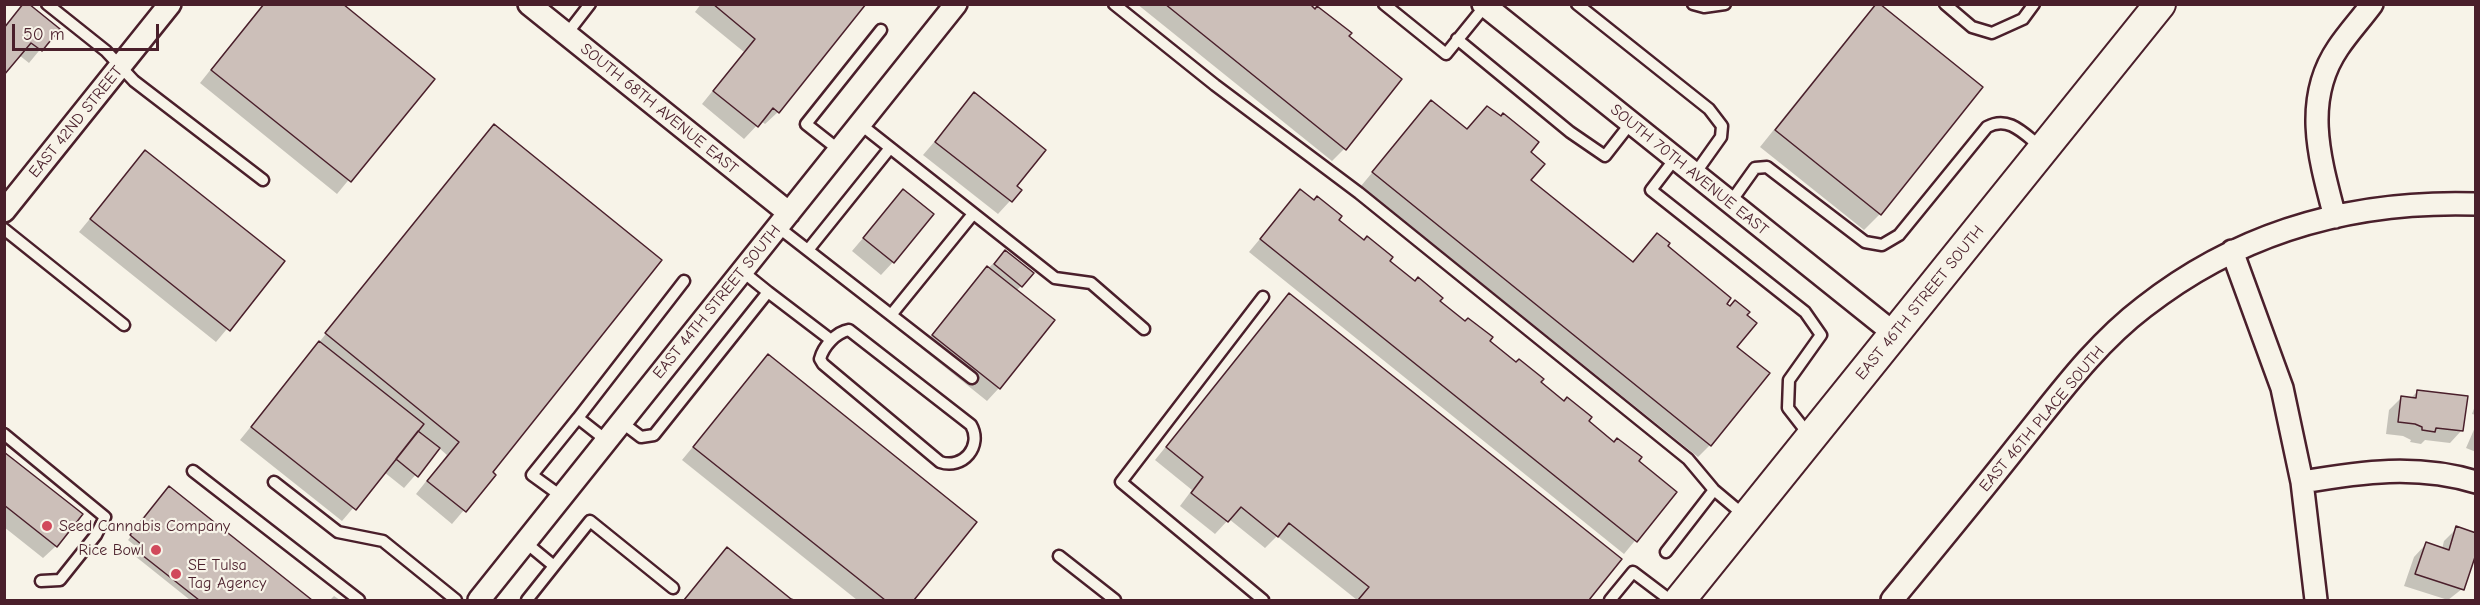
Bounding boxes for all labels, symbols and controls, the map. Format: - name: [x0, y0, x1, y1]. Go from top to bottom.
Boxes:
- scale bar: [15, 12, 162, 50]
- text: 50 m: [23, 24, 65, 45]
- street label: SOUTH 68TH AVENUE EAST: [576, 40, 742, 178]
- street label: EAST 42ND STREET: [25, 62, 127, 182]
- street label: SOUTH 70TH AVENUE EAST: [1606, 100, 1772, 240]
- street label: EAST 44TH STREET SOUTH: [649, 221, 785, 383]
- street label: EAST 46TH STREET SOUTH: [1852, 222, 1988, 384]
- street label: EAST 46TH PLACE SOUTH: [1975, 342, 2109, 496]
- place label: Seed Cannabis Company: [59, 516, 230, 536]
- marker: Seed Cannabis Company: [40, 519, 54, 533]
- place label: Rice Bowl: [78, 540, 144, 560]
- marker: Rice Bowl: [149, 543, 163, 557]
- place label: SE Tulsa Tag Agency: [188, 555, 266, 593]
- marker: SE Tulsa Tag Agency: [169, 567, 183, 581]

